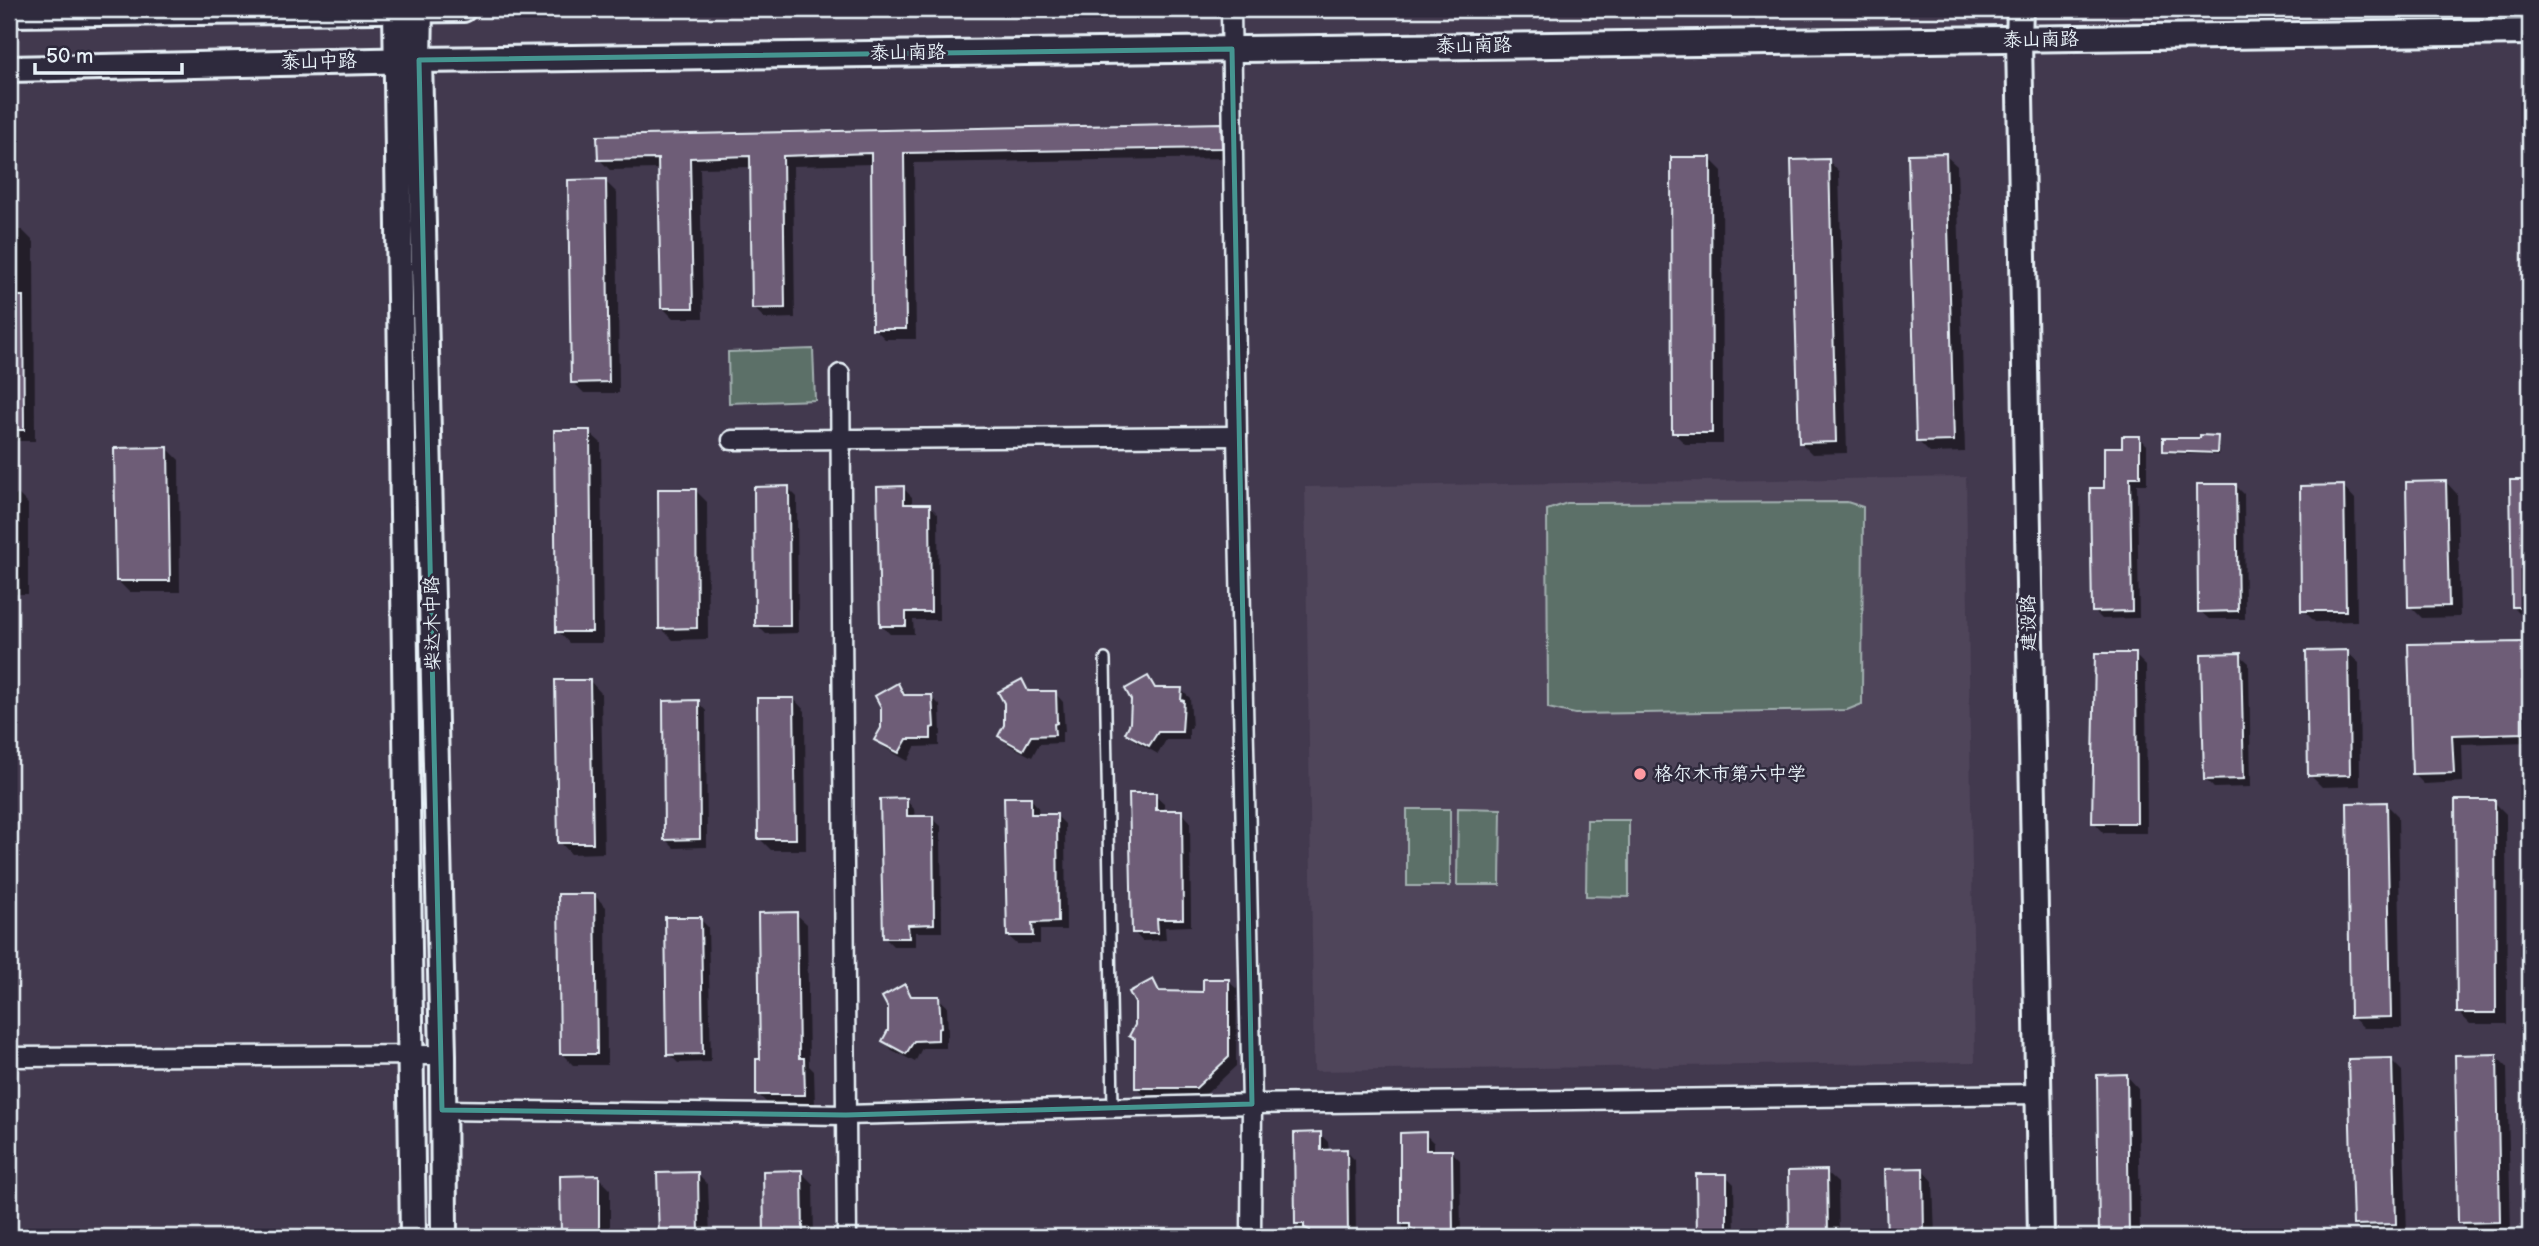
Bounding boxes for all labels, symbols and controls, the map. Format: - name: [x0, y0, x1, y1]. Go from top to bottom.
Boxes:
- street label: 泰山南路: [2003, 28, 2079, 52]
- scale bar: [35, 32, 182, 76]
- street label: 泰山南路: [1436, 34, 1512, 58]
- street label: 泰山南路: [870, 41, 946, 65]
- text: 50 m: [46, 44, 93, 69]
- street label: 泰山中路: [281, 50, 357, 74]
- street label: 柴达木中路: [421, 575, 445, 671]
- street label: 建设路: [2017, 594, 2041, 652]
- place label: 格尔木市第六中学: [1654, 763, 1806, 786]
- marker: 格尔木市第六中学: [1632, 766, 1648, 782]

